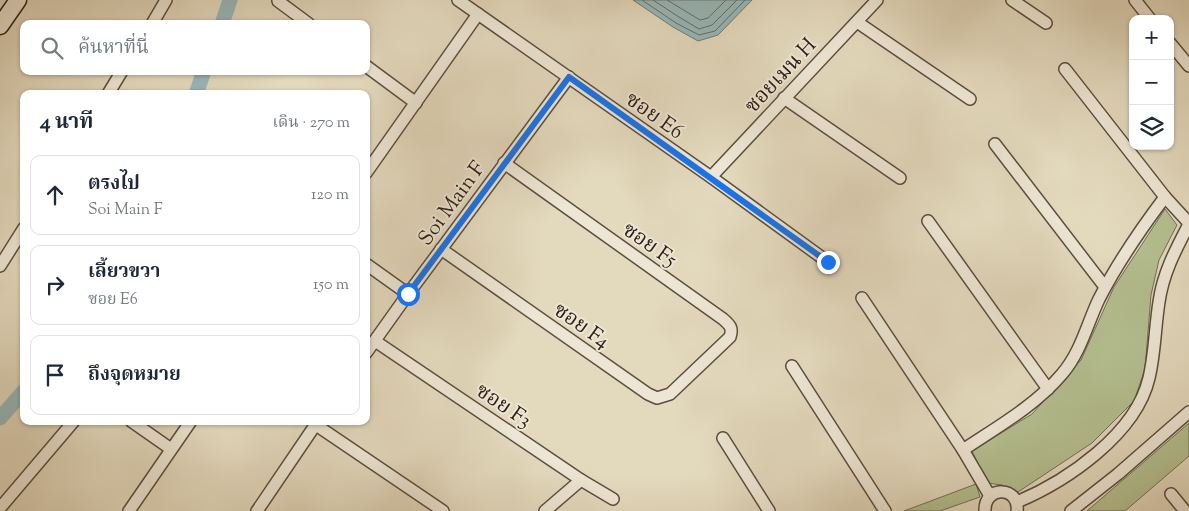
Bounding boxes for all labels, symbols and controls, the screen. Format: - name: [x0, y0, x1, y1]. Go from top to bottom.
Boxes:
- map controls: [1129, 15, 1174, 150]
- button: +: [1129, 15, 1174, 60]
- search box: [20, 20, 370, 75]
- street label: ซอยเมน H: [739, 32, 825, 121]
- icon: search: [38, 34, 66, 62]
- text: ค้นหาที่นี่: [78, 35, 149, 62]
- button: −: [1129, 60, 1174, 105]
- street label: ซอย E6: [619, 86, 689, 148]
- button: layers: [1129, 105, 1174, 150]
- text: 4 นาที: [40, 108, 93, 138]
- text: เดิน · 270 m: [273, 112, 350, 135]
- street label: Soi Main F: [412, 155, 494, 253]
- text: ตรงไป: [88, 171, 140, 198]
- icon: ahead: [41, 181, 69, 209]
- text: 120 m: [311, 184, 349, 207]
- text: Soi Main F: [88, 199, 163, 222]
- street label: ซอย F5: [615, 216, 682, 275]
- route end: [817, 251, 840, 274]
- text: เลี้ยวขวา: [88, 259, 160, 286]
- icon: right: [41, 271, 69, 299]
- text: 150 m: [313, 274, 349, 297]
- route start: [397, 283, 420, 306]
- text: ซอย E6: [88, 289, 138, 312]
- street label: ซอย F4: [546, 296, 615, 357]
- icon: arrive: [41, 361, 69, 389]
- text: ถึงจุดหมาย: [88, 362, 181, 389]
- street label: ซอย F3: [469, 377, 537, 436]

